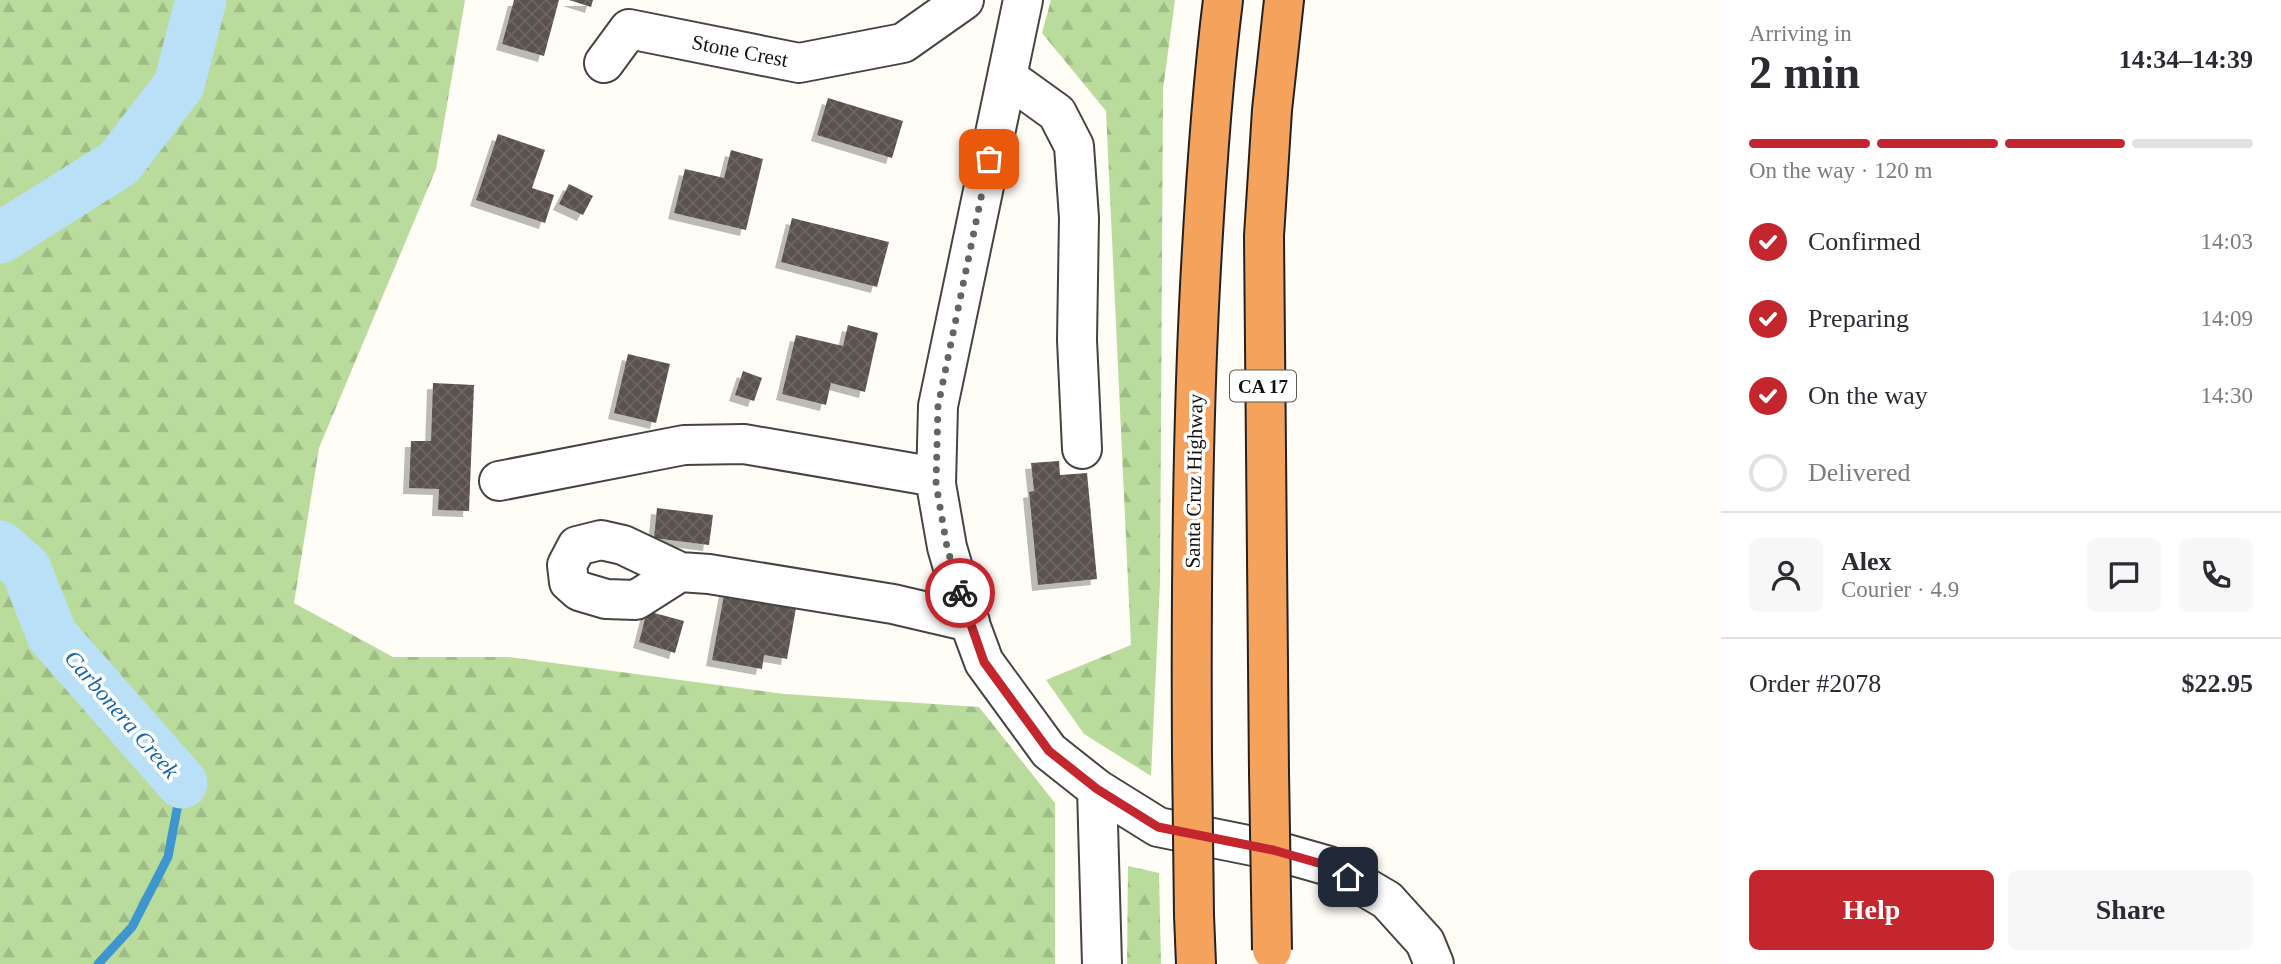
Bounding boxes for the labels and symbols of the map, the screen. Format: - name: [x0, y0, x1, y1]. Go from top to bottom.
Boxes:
- street label: Stone Crest: [690, 30, 790, 72]
- pin: [959, 129, 1019, 189]
- road number: CA 17: [1230, 370, 1296, 402]
- street label: Santa Cruz Highway: [1180, 393, 1208, 569]
- courier: [925, 558, 995, 628]
- water label: Carbonera Creek: [59, 645, 184, 784]
- pin: [1318, 847, 1378, 907]

